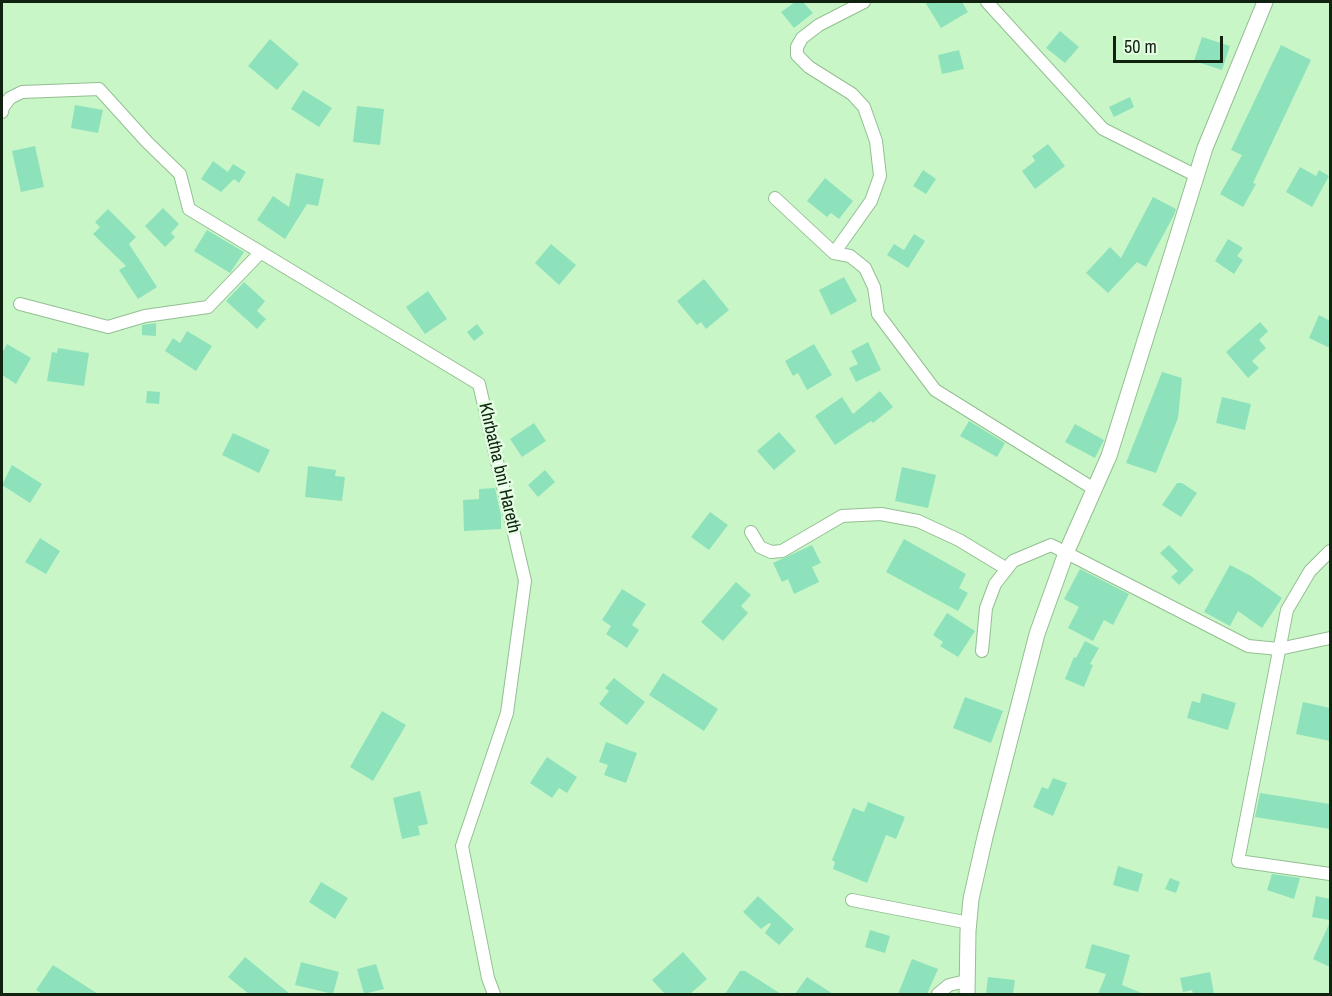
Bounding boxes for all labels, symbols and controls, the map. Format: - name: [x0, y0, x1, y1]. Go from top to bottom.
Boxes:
- scale bar: [1116, 24, 1226, 62]
- text: 50 m: [1124, 34, 1157, 59]
- street label: Khrbatha bni Hareth: [474, 401, 524, 535]

